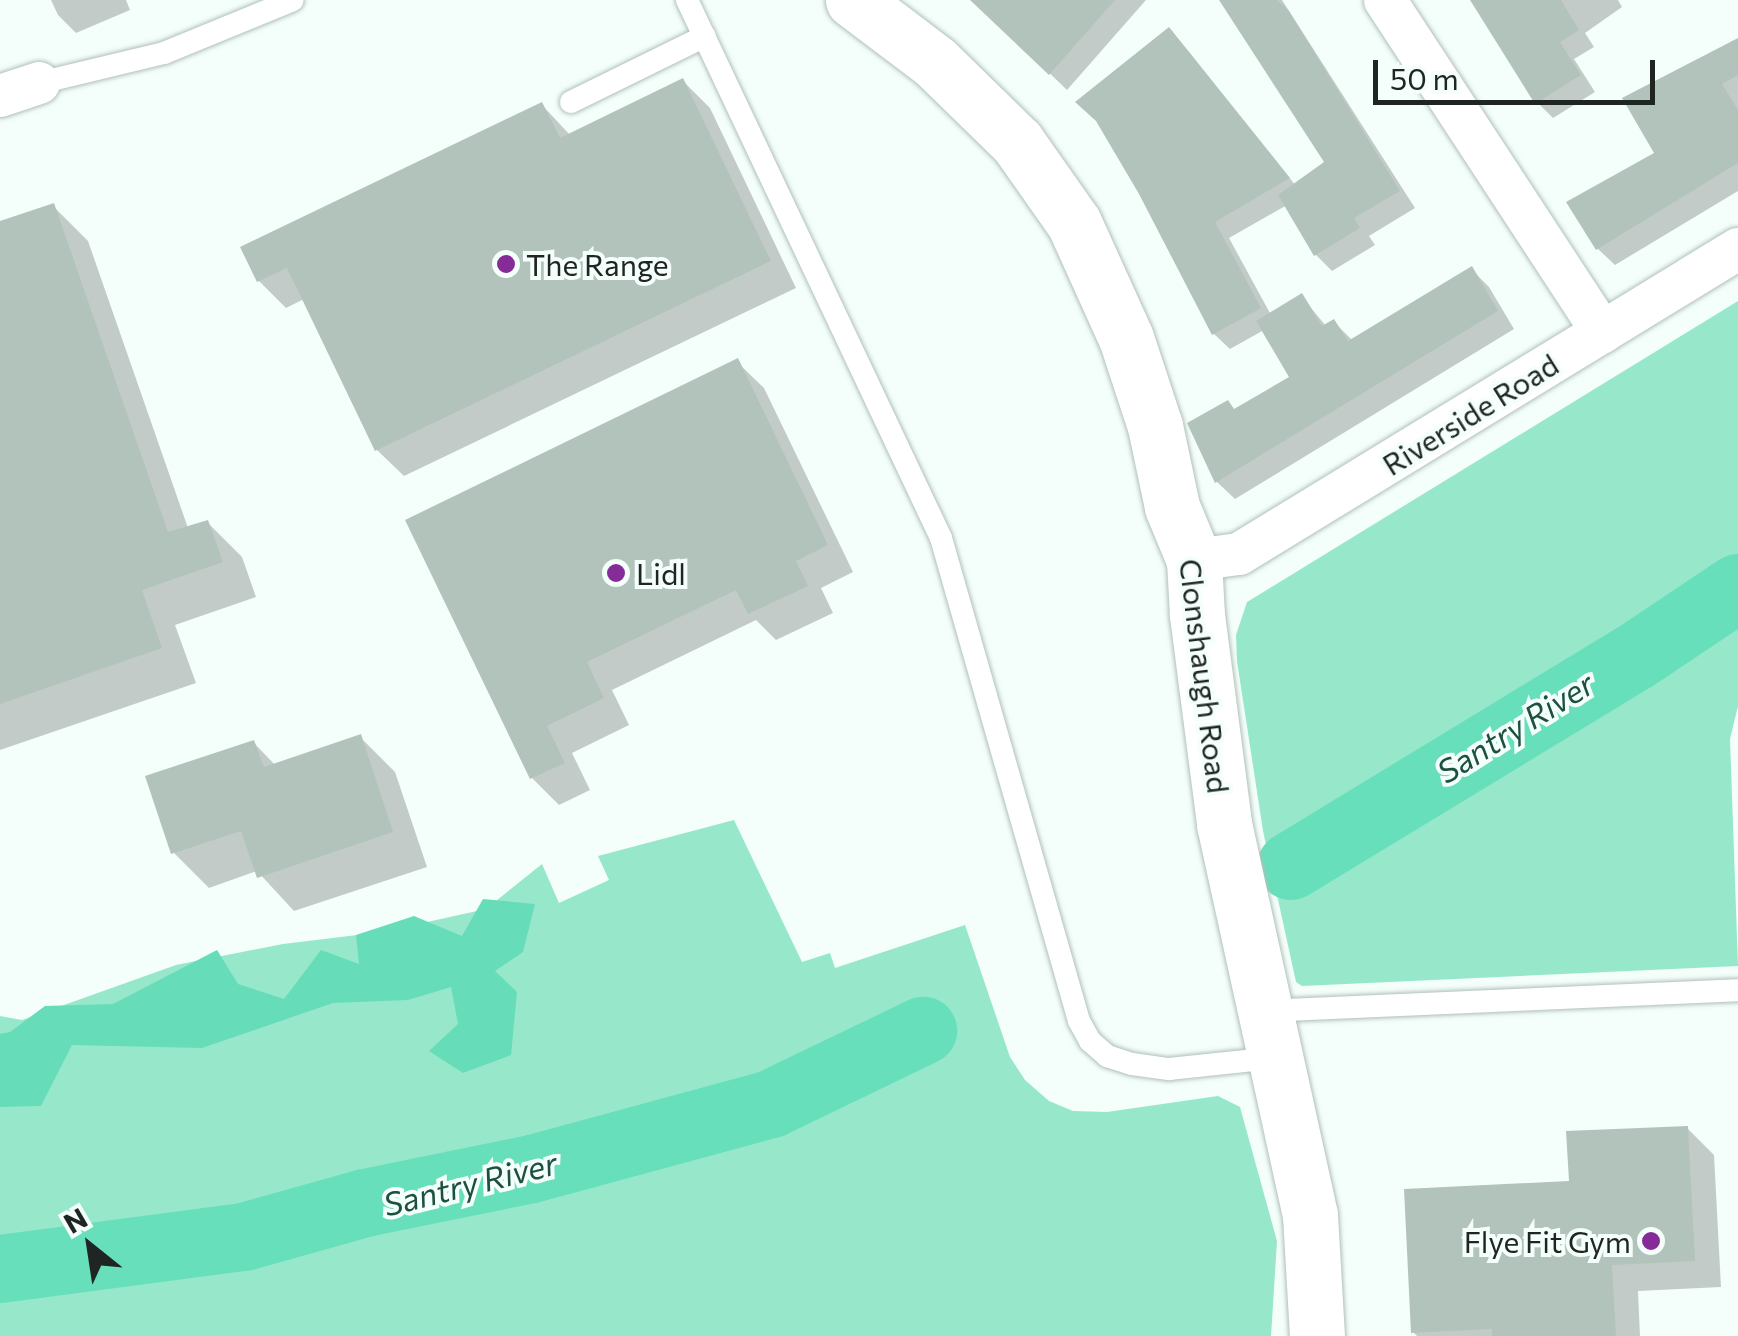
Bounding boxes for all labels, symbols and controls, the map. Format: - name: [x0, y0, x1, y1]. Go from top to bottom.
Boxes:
- scale bar: [1378, 40, 1660, 102]
- text: 50 m: [1390, 59, 1459, 96]
- place label: The Range: [526, 246, 669, 282]
- marker: The Range: [495, 253, 517, 275]
- street label: Riverside Road: [1376, 346, 1564, 482]
- place label: Lidl: [636, 555, 686, 591]
- street label: Clonshaugh Road: [1173, 557, 1237, 795]
- marker: Lidl: [605, 562, 627, 584]
- water label: Santry River: [1429, 664, 1601, 790]
- water label: Santry River: [379, 1143, 561, 1223]
- north arrow: [40, 1196, 140, 1296]
- text: N: [57, 1200, 93, 1240]
- place label: Flye Fit Gym: [1464, 1223, 1631, 1259]
- marker: Flye Fit Gym: [1640, 1230, 1662, 1252]

